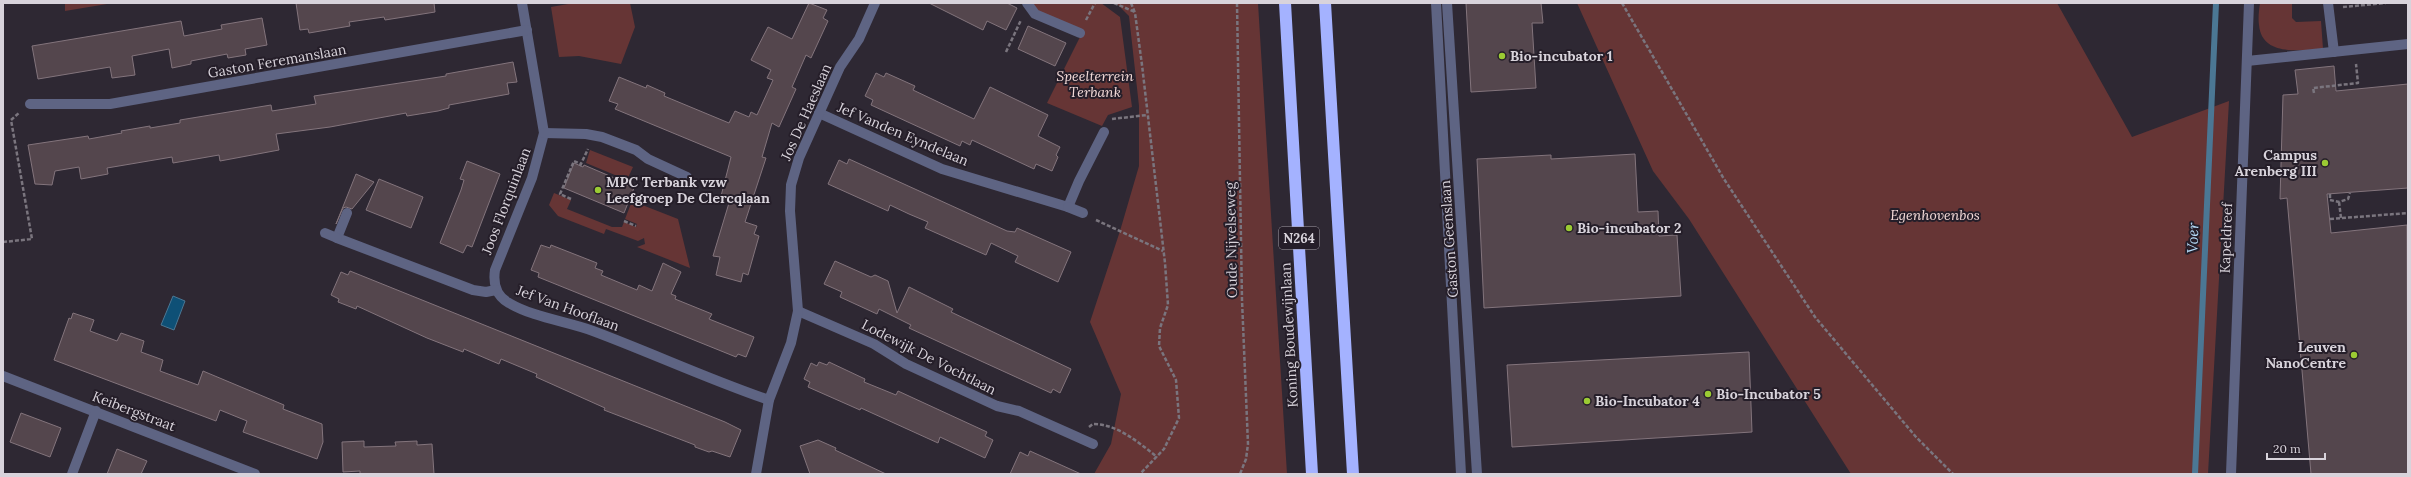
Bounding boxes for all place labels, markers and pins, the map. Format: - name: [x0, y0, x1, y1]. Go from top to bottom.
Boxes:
- place label: Bio-incubator 1: [1510, 47, 1613, 65]
- marker: Bio-incubator 1: [1497, 51, 1507, 61]
- place label: Campus Arenberg III: [2235, 146, 2317, 180]
- marker: Campus Arenberg III: [2320, 158, 2330, 168]
- place label: MPC Terbank vzw Leefgroep De Clercqlaan: [606, 173, 770, 207]
- marker: MPC Terbank vzw Leefgroep De Clercqlaan: [593, 185, 603, 195]
- place label: Bio-incubator 2: [1577, 219, 1681, 237]
- marker: Bio-incubator 2: [1564, 223, 1574, 233]
- place label: Leuven NanoCentre: [2265, 338, 2346, 372]
- marker: Leuven NanoCentre: [2349, 350, 2359, 360]
- place label: Bio-Incubator 5: [1716, 385, 1821, 403]
- marker: Bio-Incubator 5: [1703, 389, 1713, 399]
- place label: Bio-Incubator 4: [1595, 392, 1700, 410]
- marker: Bio-Incubator 4: [1582, 396, 1592, 406]

